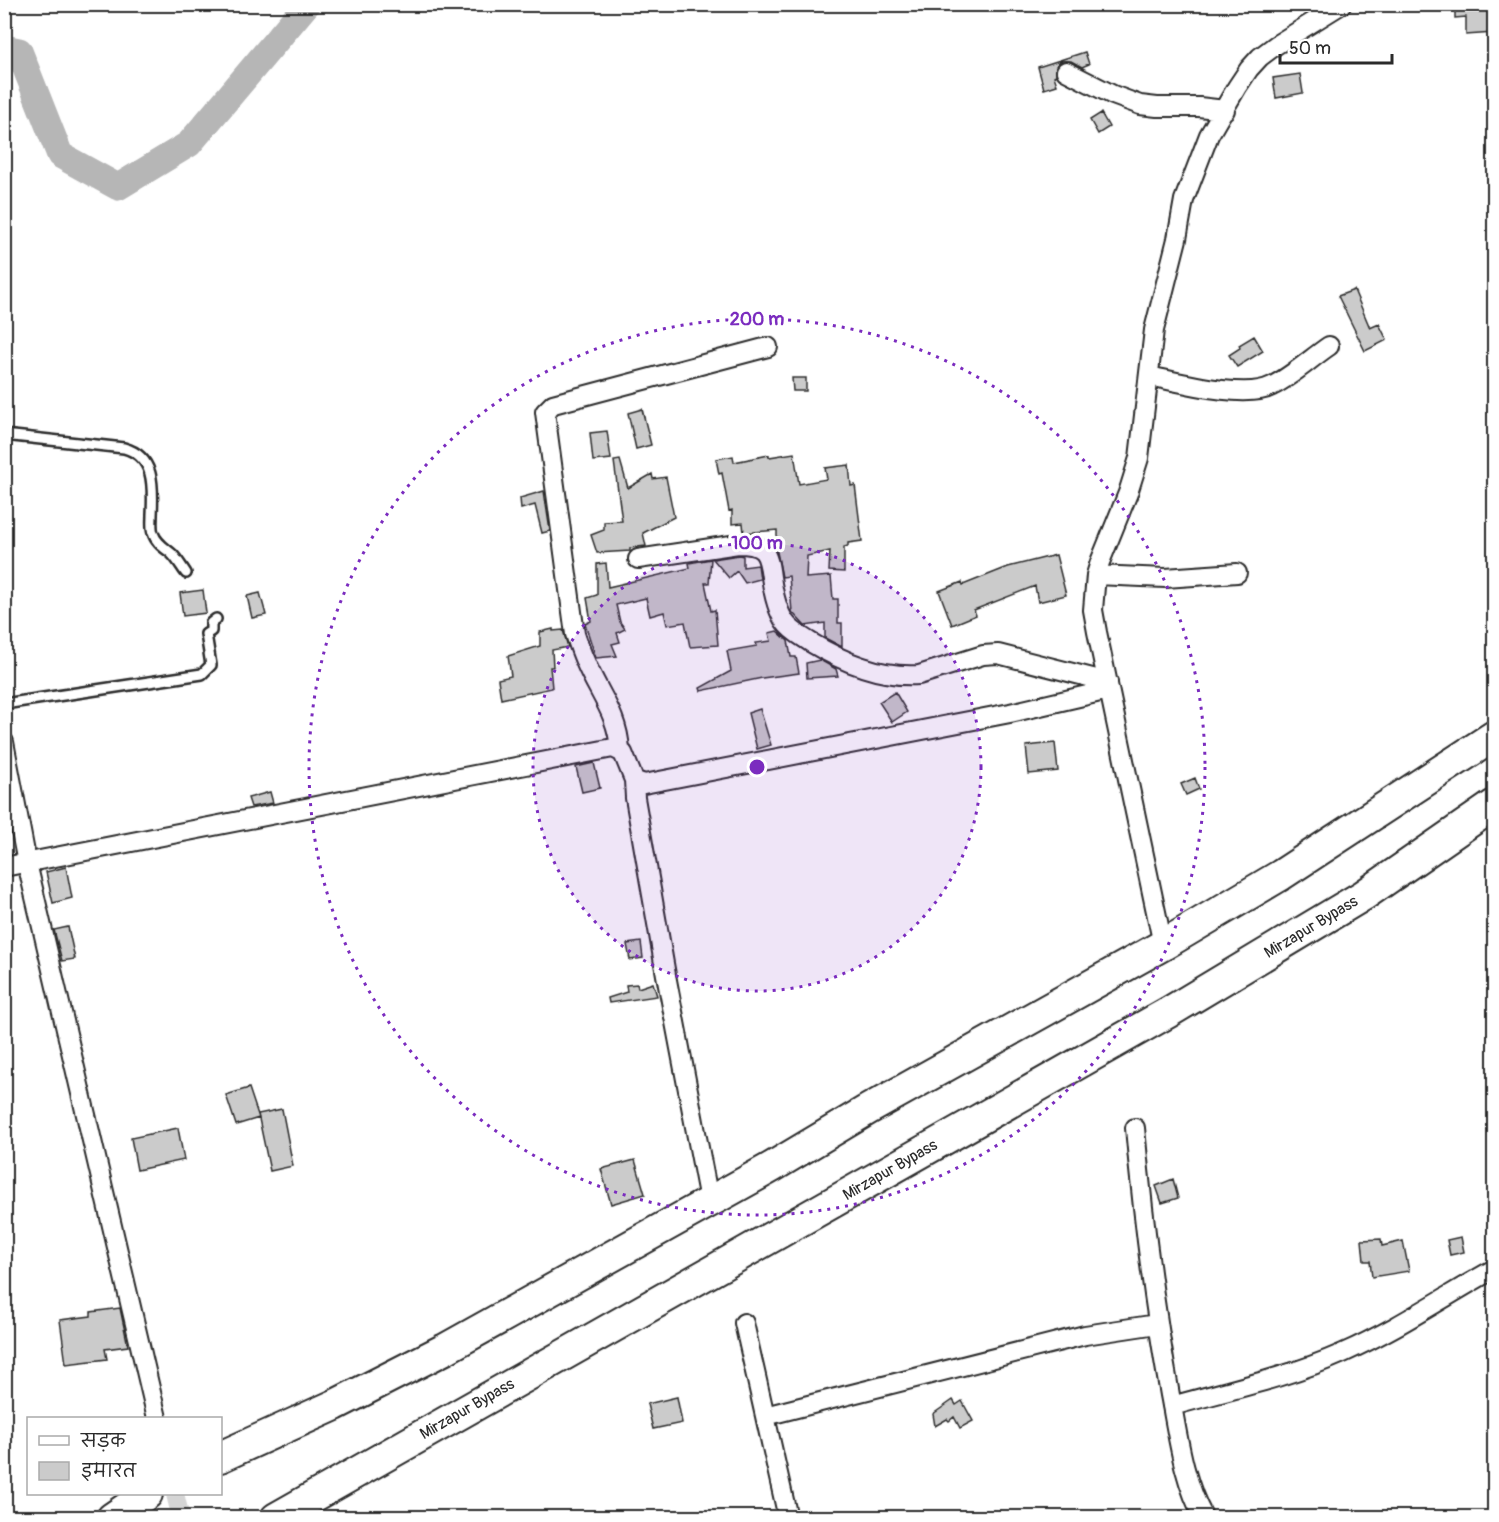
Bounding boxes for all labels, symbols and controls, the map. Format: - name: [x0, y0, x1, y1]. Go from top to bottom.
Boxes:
- scale bar: [1280, 27, 1392, 65]
- text: 50 m: [1289, 37, 1331, 60]
- text: 200 m: [730, 308, 784, 331]
- text: 100 m: [731, 532, 783, 555]
- centre of rings: [747, 757, 767, 777]
- street label: Mirzapur Bypass: [1260, 891, 1362, 963]
- street label: Mirzapur Bypass: [839, 1135, 941, 1205]
- street label: Mirzapur Bypass: [416, 1374, 518, 1444]
- legend: [27, 1417, 222, 1495]
- text: सड़क: [80, 1430, 126, 1453]
- text: इमारत: [81, 1460, 137, 1483]

